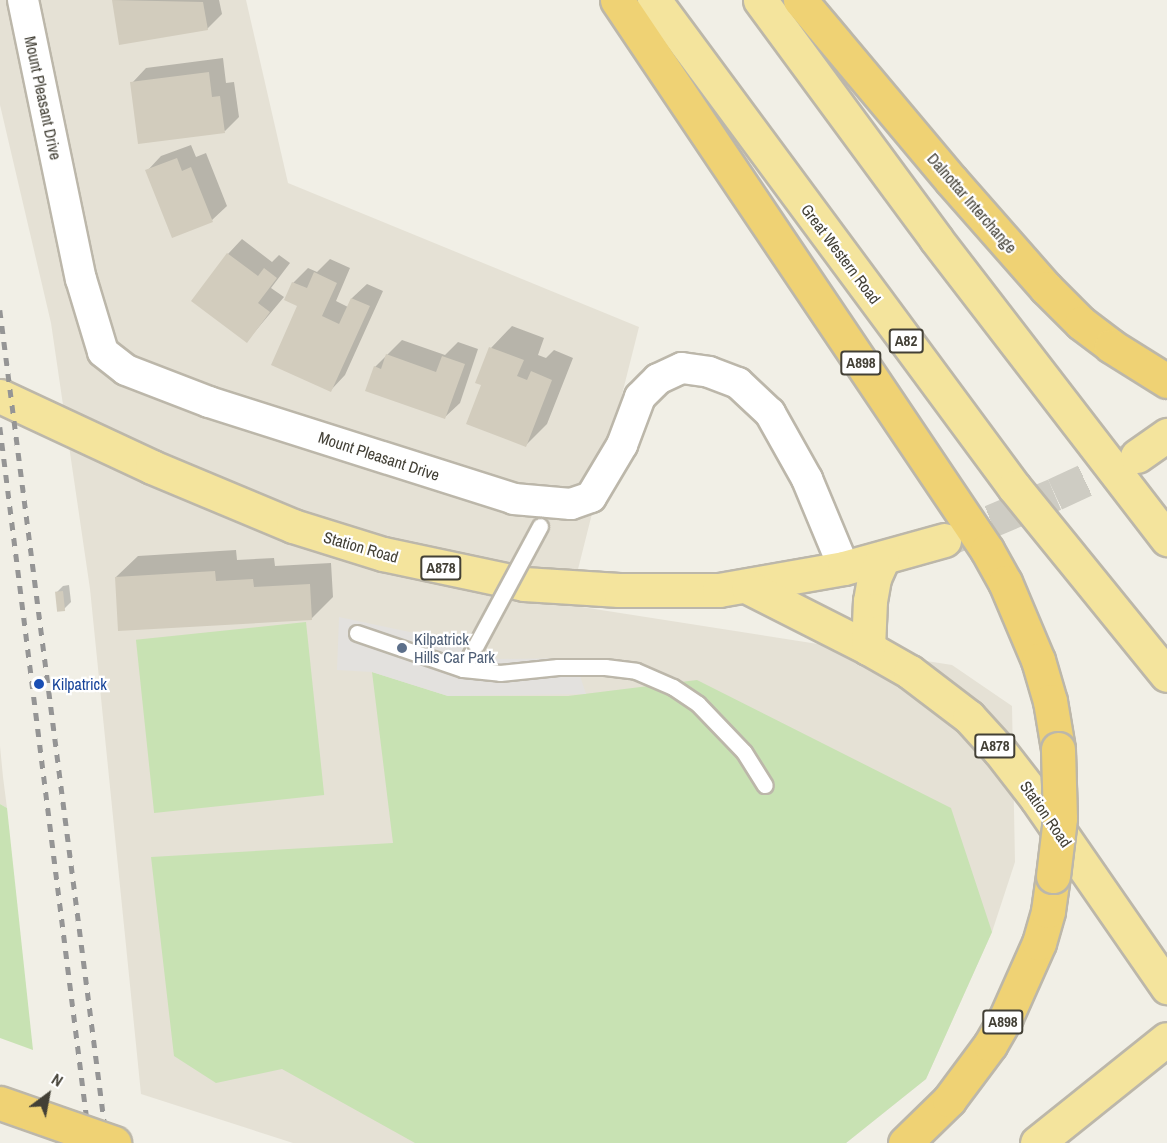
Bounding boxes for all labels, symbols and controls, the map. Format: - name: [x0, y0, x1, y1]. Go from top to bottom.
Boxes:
- street label: Mount Pleasant Drive: [20, 34, 66, 162]
- street label: Dalnottar Interchange: [923, 149, 1021, 257]
- street label: Great Western Road: [797, 200, 885, 308]
- road number: A82: [888, 329, 924, 353]
- road number: A898: [840, 351, 882, 375]
- street label: Mount Pleasant Drive: [316, 427, 442, 485]
- street label: Station Road: [322, 527, 400, 567]
- road number: A878: [420, 556, 462, 580]
- place label: Kilpatrick Hills Car Park: [414, 629, 495, 667]
- marker: Kilpatrick Hills Car Park: [395, 641, 409, 655]
- place label: Kilpatrick: [52, 674, 107, 694]
- marker: Kilpatrick: [30, 675, 48, 693]
- road number: A878: [974, 734, 1016, 758]
- street label: Station Road: [1016, 777, 1076, 851]
- road number: A898: [982, 1010, 1024, 1034]
- north arrow: [18, 1065, 78, 1125]
- text: N: [48, 1068, 67, 1092]

